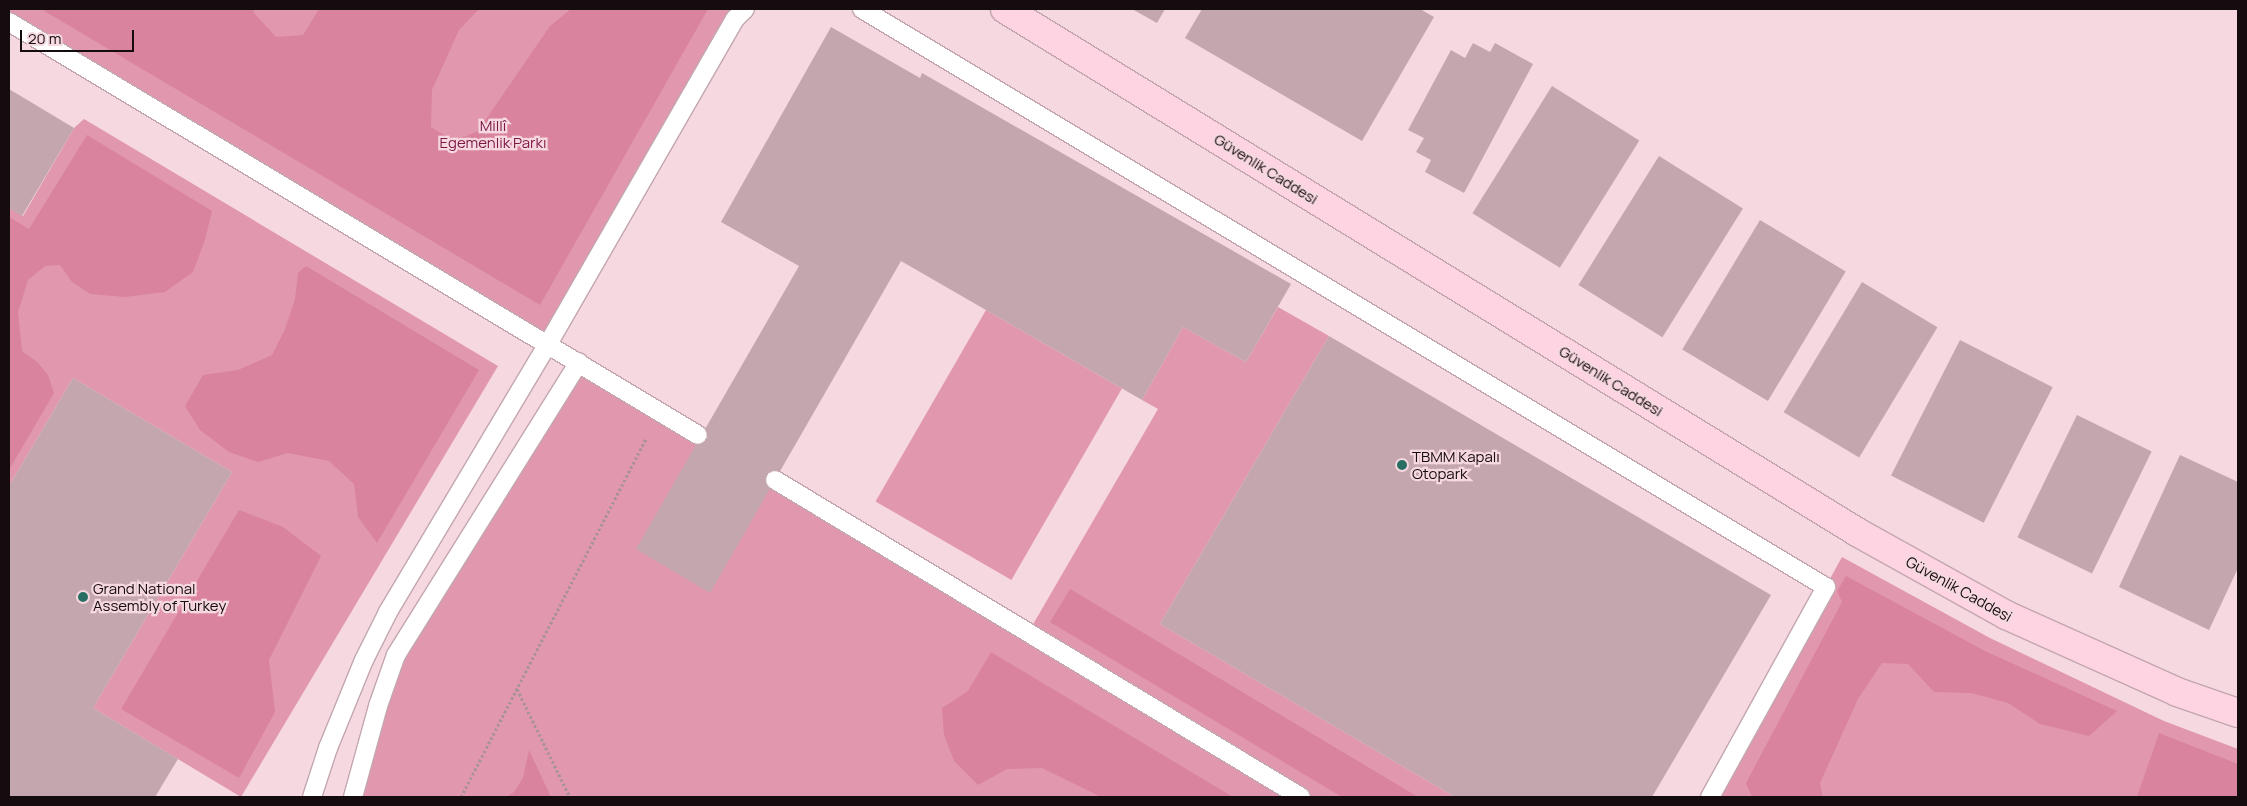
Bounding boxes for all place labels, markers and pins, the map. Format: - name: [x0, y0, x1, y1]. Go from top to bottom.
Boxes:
- place label: TBMM Kapalı Otopark: [1412, 447, 1500, 482]
- marker: TBMM Kapalı Otopark: [1396, 459, 1408, 471]
- place label: Grand National Assembly of Turkey: [93, 579, 226, 614]
- marker: Grand National Assembly of Turkey: [77, 591, 89, 603]

